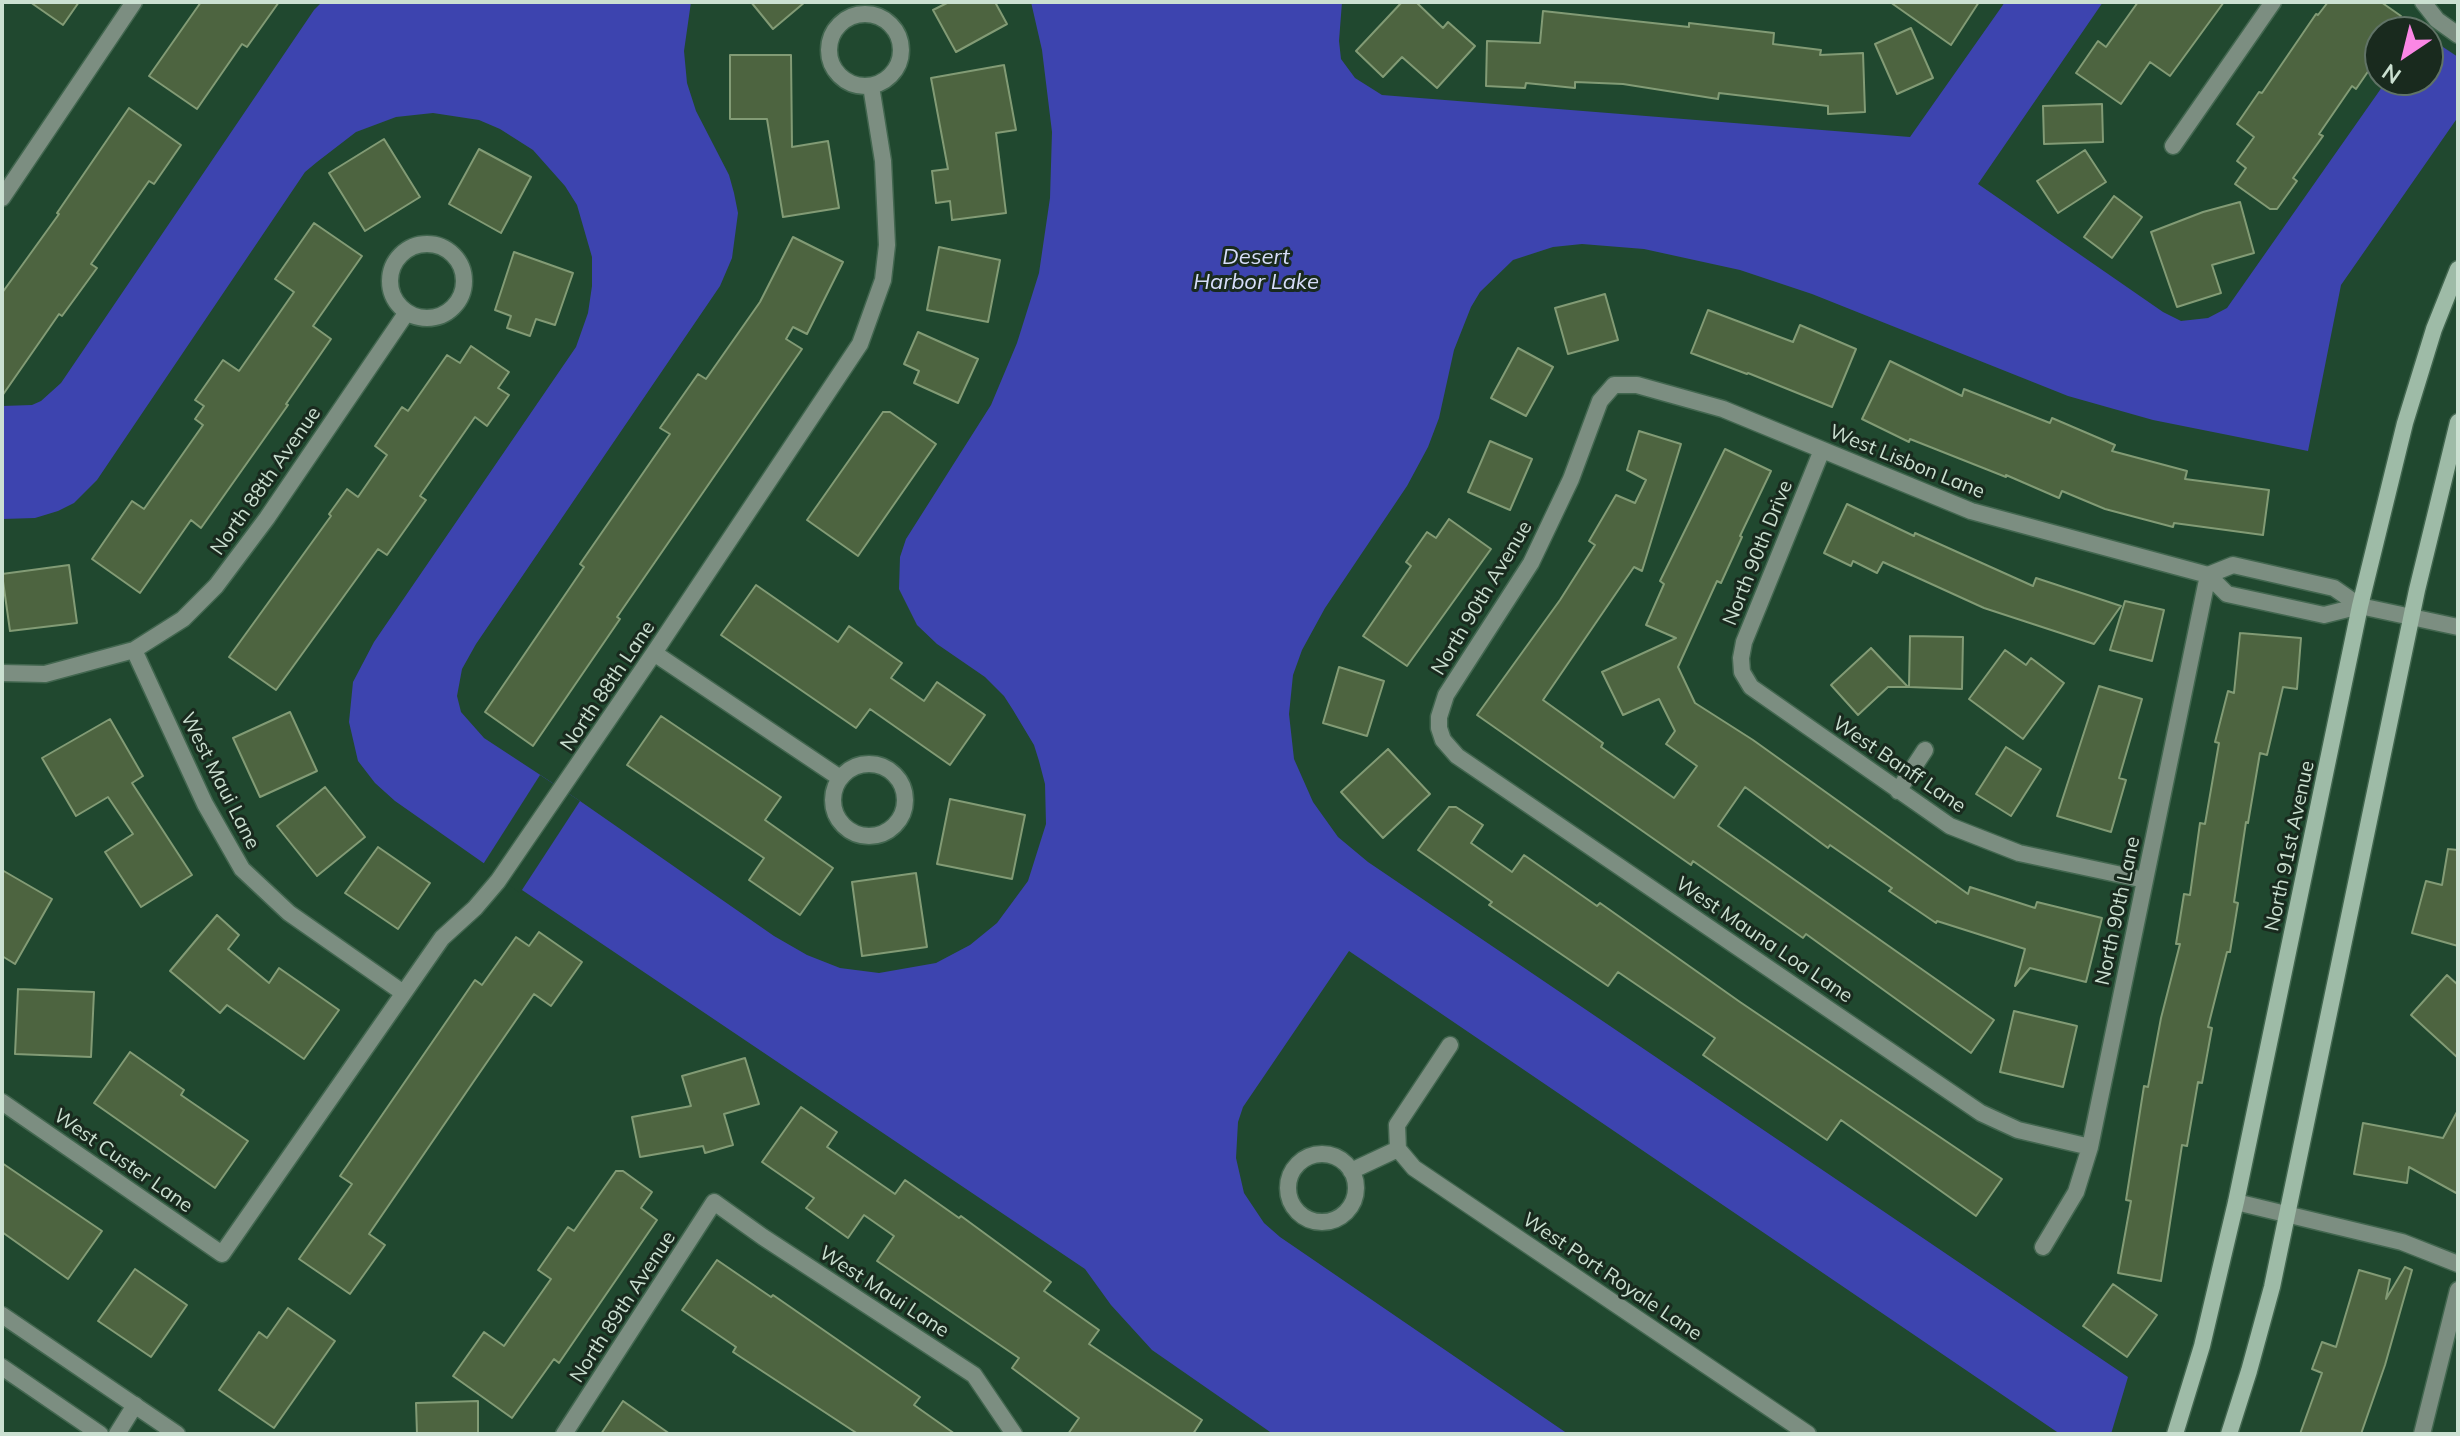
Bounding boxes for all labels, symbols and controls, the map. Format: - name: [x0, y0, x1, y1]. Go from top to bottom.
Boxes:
- north arrow: [2364, 16, 2444, 96]
- text: N: [2377, 58, 2406, 90]
- water label: Desert Harbor Lake: [1193, 244, 1319, 296]
- street label: North 88th Avenue: [206, 402, 326, 560]
- street label: West Lisbon Lane: [1826, 420, 1988, 504]
- street label: North 90th Drive: [1718, 477, 1798, 629]
- street label: North 90th Avenue: [1426, 517, 1538, 679]
- street label: North 88th Lane: [556, 616, 660, 756]
- street label: West Maui Lane: [175, 709, 265, 853]
- street label: West Banff Lane: [1828, 712, 1970, 818]
- street label: North 91st Avenue: [2260, 759, 2320, 933]
- street label: North 90th Lane: [2091, 834, 2145, 988]
- street label: West Mauna Loa Lane: [1671, 872, 1857, 1008]
- street label: West Custer Lane: [49, 1104, 197, 1218]
- street label: West Port Royale Lane: [1518, 1208, 1706, 1346]
- street label: North 89th Avenue: [565, 1227, 681, 1387]
- street label: West Maui Lane: [814, 1241, 954, 1343]

